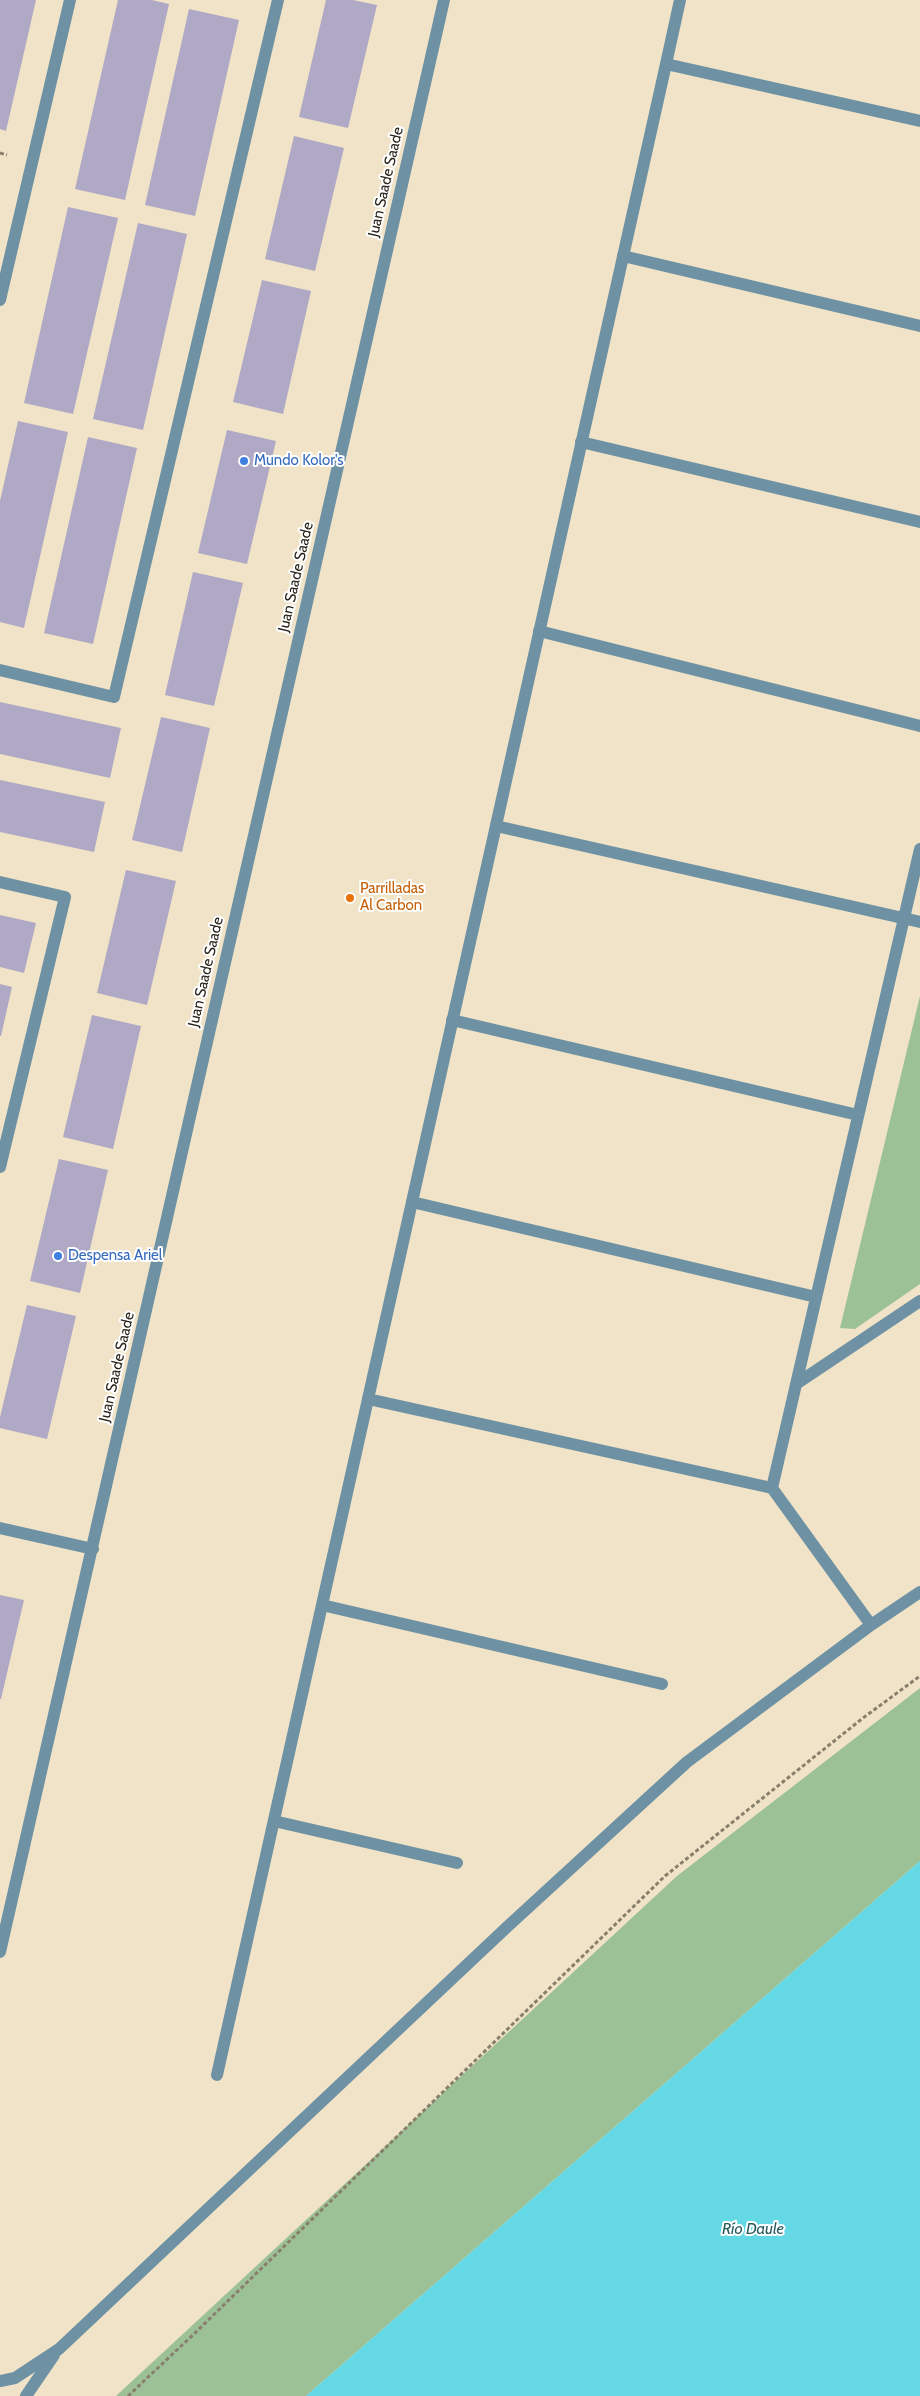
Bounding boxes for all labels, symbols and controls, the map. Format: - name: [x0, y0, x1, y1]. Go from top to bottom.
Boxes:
- street label: Juan Saade Saade: [365, 125, 407, 239]
- place label: Mundo Kolor's: [254, 452, 343, 470]
- marker: Mundo Kolor's: [238, 455, 250, 467]
- street label: Juan Saade Saade: [275, 520, 317, 634]
- place label: Parrilladas Al Carbon: [360, 880, 424, 915]
- marker: Parrilladas Al Carbon: [344, 892, 356, 904]
- street label: Juan Saade Saade: [185, 915, 227, 1029]
- place label: Despensa Ariel: [68, 1247, 162, 1265]
- marker: Despensa Ariel: [52, 1250, 64, 1262]
- street label: Juan Saade Saade: [96, 1310, 138, 1424]
- water label: Río Daule: [722, 2219, 784, 2239]

